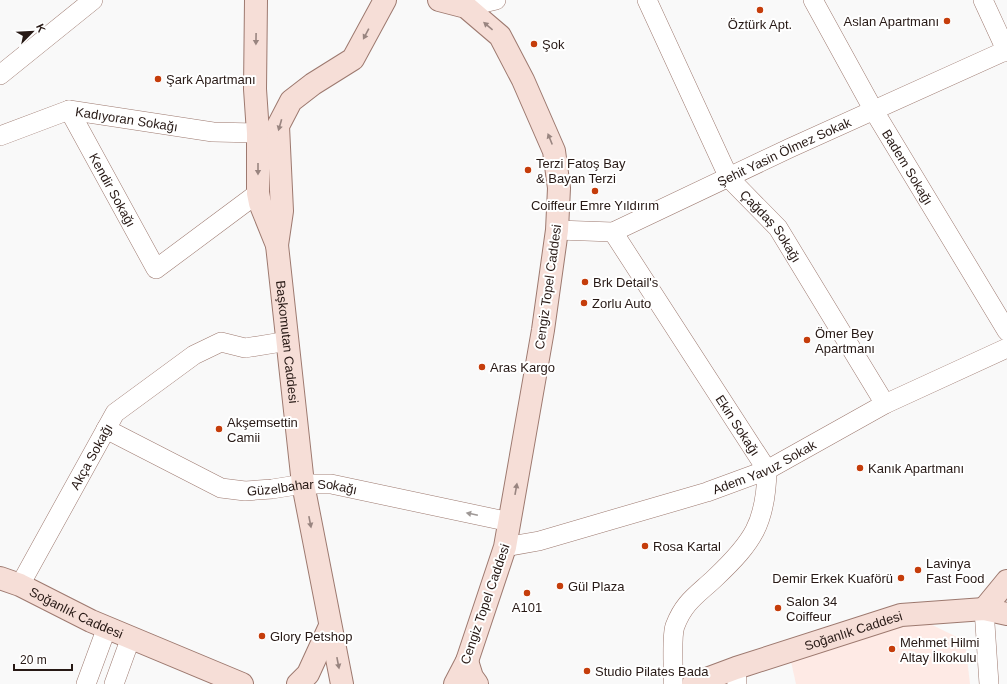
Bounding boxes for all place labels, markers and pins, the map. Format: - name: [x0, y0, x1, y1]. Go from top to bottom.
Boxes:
- marker: Öztürk Apt.: [755, 5, 765, 15]
- place label: Aslan Apartmanı: [844, 14, 939, 29]
- marker: Aslan Apartmanı: [942, 16, 952, 26]
- place label: Öztürk Apt.: [728, 17, 792, 32]
- place label: Şok: [542, 37, 565, 52]
- marker: Şok: [529, 39, 539, 49]
- place label: Şark Apartmanı: [166, 72, 256, 87]
- marker: Şark Apartmanı: [153, 74, 163, 84]
- place label: Terzi Fatoş Bay & Bayan Terzi: [536, 156, 626, 186]
- marker: Terzi Fatoş Bay & Bayan Terzi: [523, 165, 533, 175]
- marker: Coiffeur Emre Yıldırım: [590, 186, 600, 196]
- place label: Coiffeur Emre Yıldırım: [531, 198, 659, 213]
- place label: Brk Detail's: [593, 275, 659, 290]
- marker: Brk Detail's: [580, 277, 590, 287]
- place label: Zorlu Auto: [592, 296, 651, 311]
- marker: Zorlu Auto: [579, 298, 589, 308]
- place label: Ömer Bey Apartmanı: [815, 326, 875, 356]
- marker: Ömer Bey Apartmanı: [802, 335, 812, 345]
- place label: Aras Kargo: [490, 360, 555, 375]
- marker: Aras Kargo: [477, 362, 487, 372]
- place label: Akşemsettin Camii: [227, 415, 298, 445]
- marker: Akşemsettin Camii: [214, 424, 224, 434]
- place label: Kanık Apartmanı: [868, 461, 964, 476]
- marker: Kanık Apartmanı: [855, 463, 865, 473]
- place label: Rosa Kartal: [653, 539, 721, 554]
- marker: Rosa Kartal: [640, 541, 650, 551]
- place label: Lavinya Fast Food: [926, 556, 985, 586]
- marker: Lavinya Fast Food: [913, 565, 923, 575]
- place label: Demir Erkek Kuaförü: [772, 571, 893, 586]
- marker: Demir Erkek Kuaförü: [896, 573, 906, 583]
- place label: Gül Plaza: [568, 579, 625, 594]
- marker: Gül Plaza: [555, 581, 565, 591]
- marker: A101: [522, 588, 532, 598]
- place label: Salon 34 Coiffeur: [786, 594, 837, 624]
- place label: A101: [512, 600, 542, 615]
- marker: Salon 34 Coiffeur: [773, 603, 783, 613]
- place label: Glory Petshop: [270, 629, 352, 644]
- marker: Glory Petshop: [257, 631, 267, 641]
- place label: Mehmet Hilmi Altay İlkokulu: [900, 635, 980, 665]
- marker: Mehmet Hilmi Altay İlkokulu: [887, 644, 897, 654]
- place label: Studio Pilates Bada: [595, 664, 709, 679]
- marker: Studio Pilates Bada: [582, 666, 592, 676]

